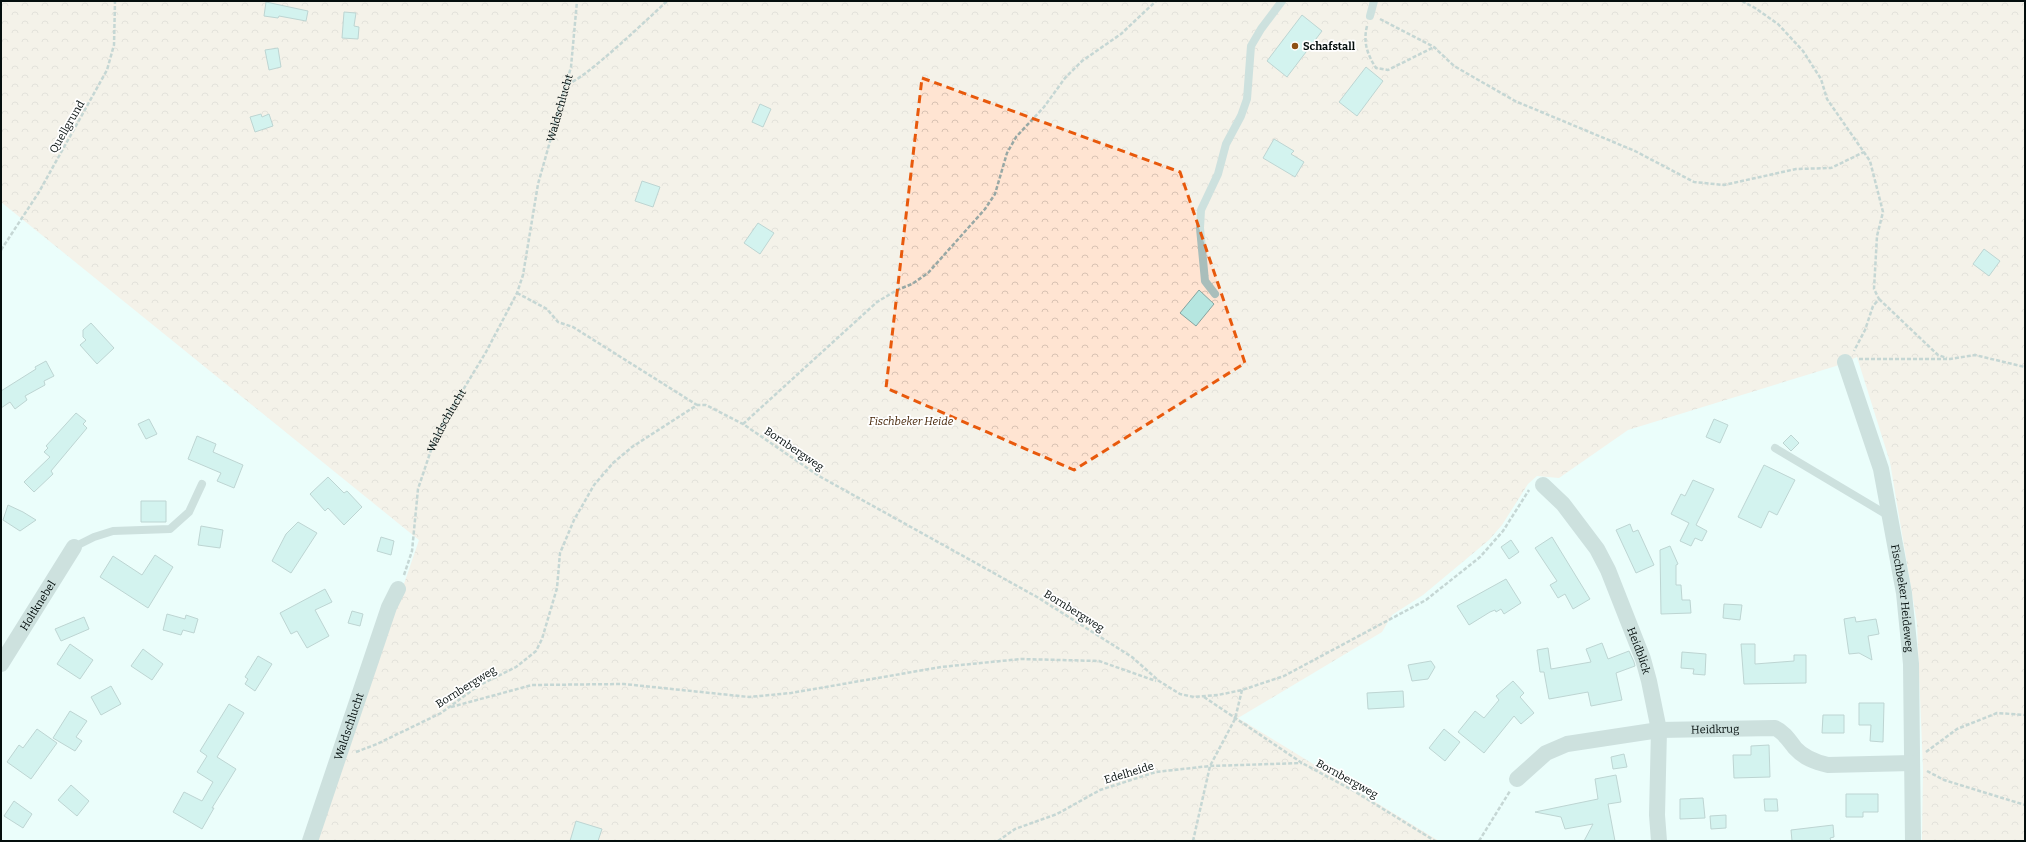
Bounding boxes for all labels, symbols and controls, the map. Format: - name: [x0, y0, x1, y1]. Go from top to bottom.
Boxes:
- place label: Schafstall: [1303, 40, 1356, 53]
- marker: Schafstall: [1290, 41, 1300, 51]
- street label: Waldschlucht: [544, 73, 575, 143]
- street label: Quellgrund: [47, 98, 87, 156]
- street label: Waldschlucht: [424, 387, 469, 454]
- park label: Fischbeker Heide: [869, 415, 954, 428]
- street label: Bornbergweg: [762, 424, 826, 474]
- street label: Fischbeker Heideweg: [1889, 543, 1916, 653]
- street label: Holtknebel: [17, 578, 58, 633]
- street label: Bornbergweg: [1041, 587, 1107, 635]
- street label: Heidblick: [1625, 625, 1653, 676]
- street label: Bornbergweg: [433, 663, 499, 711]
- street label: Waldschlucht: [331, 691, 366, 762]
- street label: Heidkrug: [1691, 722, 1739, 736]
- street label: Bornbergweg: [1314, 757, 1380, 801]
- street label: Edelheide: [1103, 759, 1155, 787]

